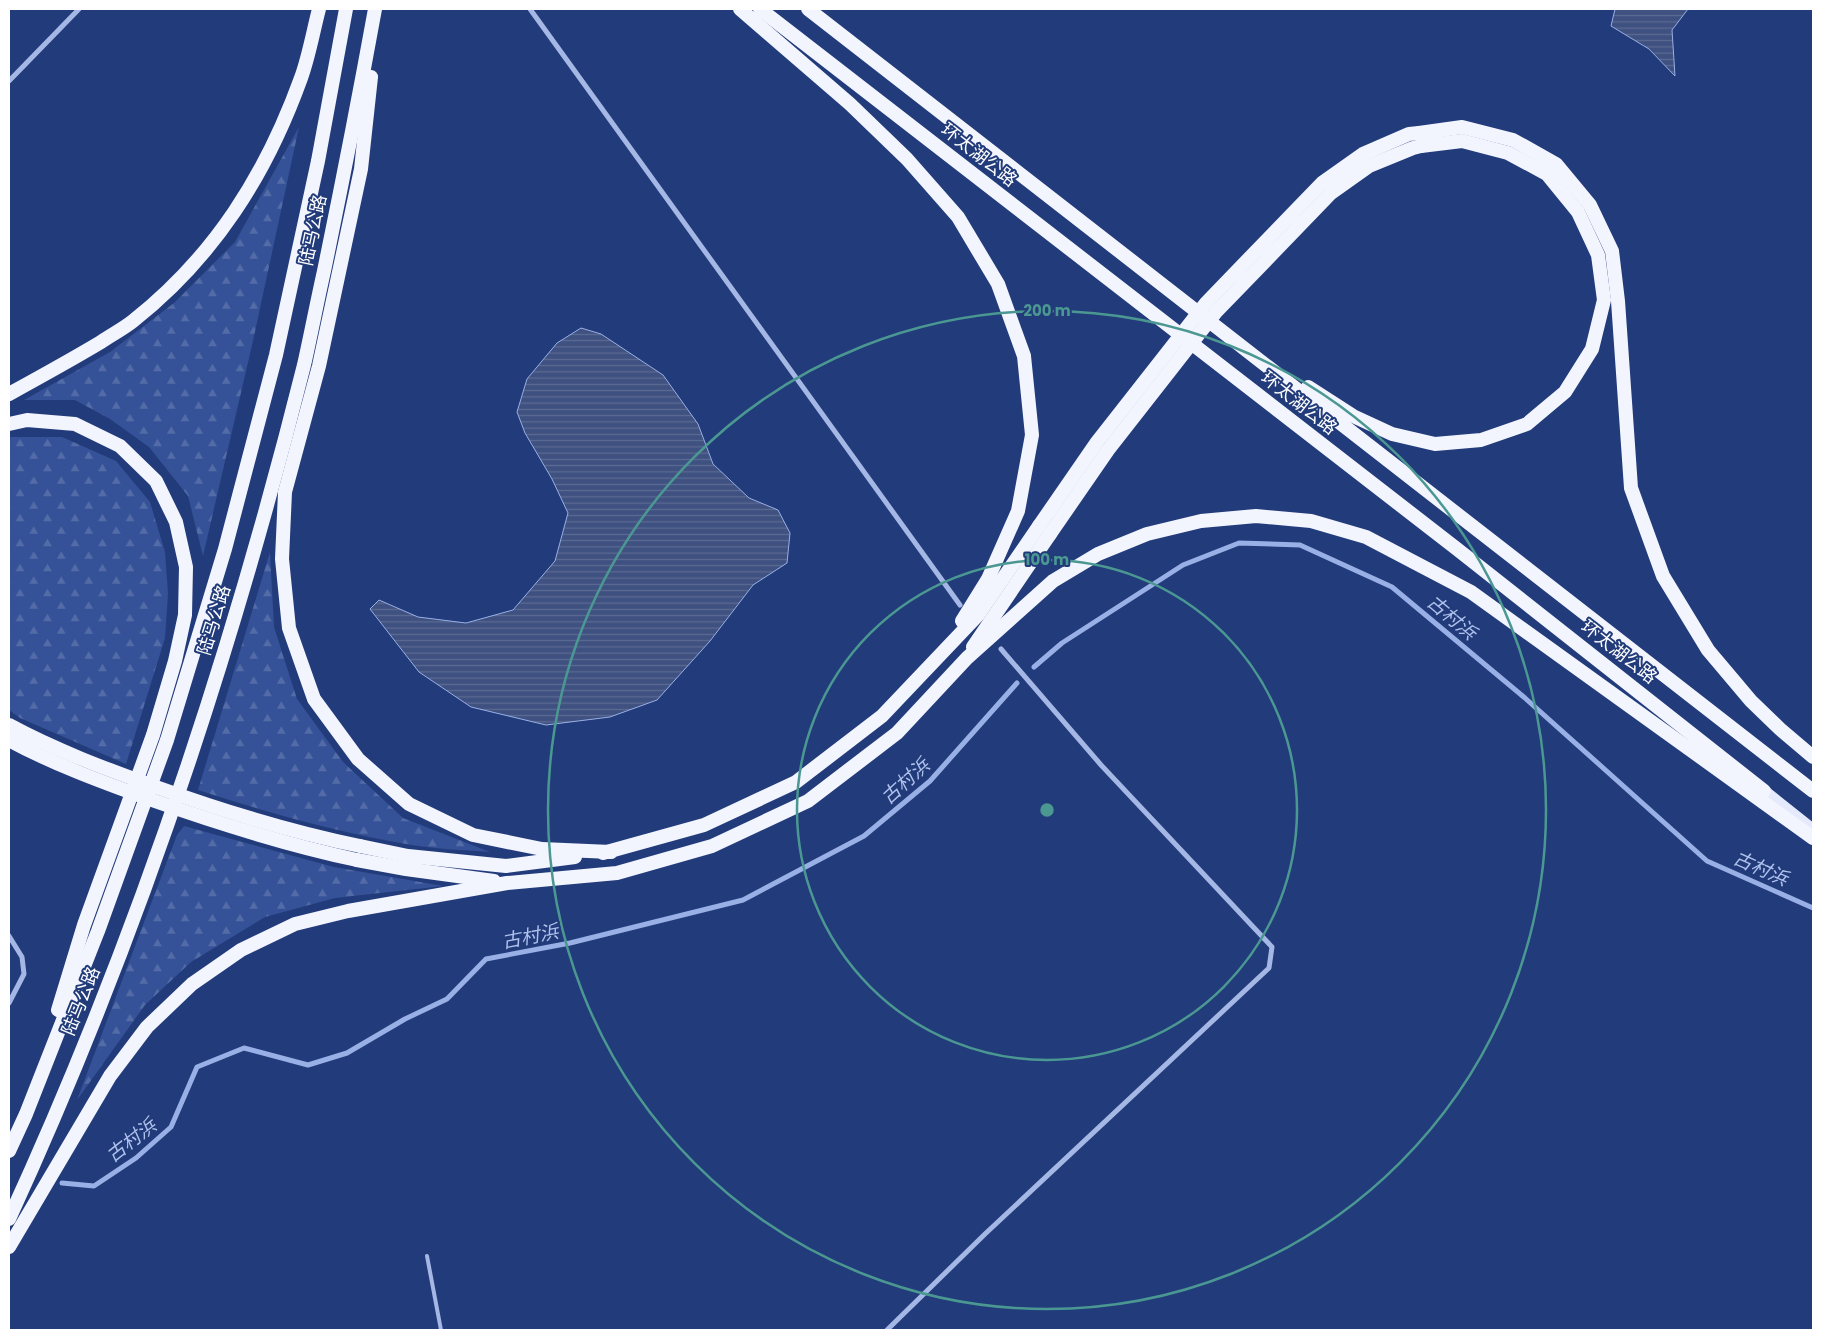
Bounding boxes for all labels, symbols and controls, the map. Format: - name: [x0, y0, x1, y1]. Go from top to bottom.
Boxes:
- street label: 环太湖公路: [936, 117, 1022, 192]
- street label: 陆马公路: [293, 192, 332, 268]
- text: 200 m: [1023, 300, 1071, 321]
- street label: 环太湖公路: [1256, 365, 1342, 440]
- text: 100 m: [1025, 549, 1069, 570]
- street label: 陆马公路: [191, 582, 236, 658]
- water label: 古村浜: [1421, 589, 1484, 647]
- street label: 环太湖公路: [1576, 614, 1662, 689]
- water label: 古村浜: [875, 751, 937, 810]
- centre of rings: [1038, 801, 1056, 819]
- water label: 古村浜: [1729, 845, 1794, 893]
- water label: 古村浜: [500, 917, 563, 955]
- street label: 陆马公路: [55, 963, 106, 1039]
- water label: 古村浜: [101, 1111, 164, 1169]

